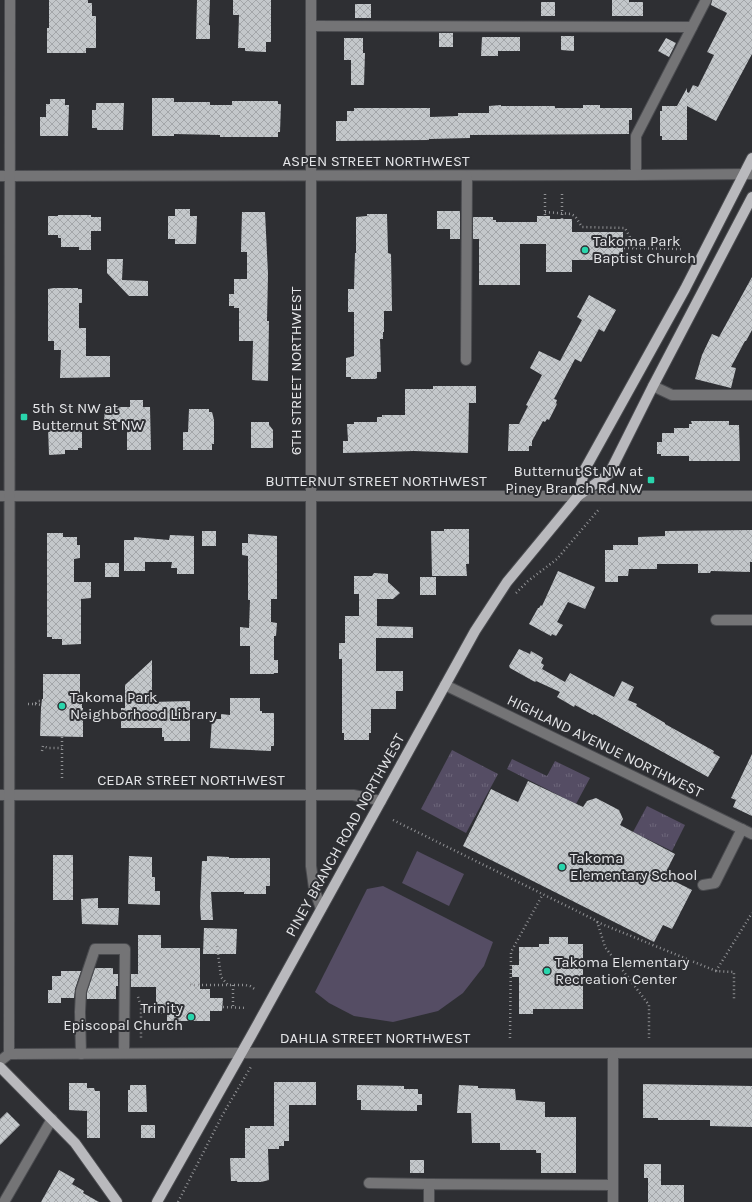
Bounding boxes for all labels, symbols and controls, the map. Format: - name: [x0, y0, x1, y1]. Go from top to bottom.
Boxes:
- street label: ASPEN STREET NORTHWEST: [282, 152, 470, 170]
- place label: Takoma Park Baptist Church: [593, 232, 696, 267]
- marker: Takoma Park Baptist Church: [580, 245, 590, 255]
- street label: 6TH STREET NORTHWEST: [287, 286, 305, 455]
- place label: 5th St NW at Butternut St NW: [32, 399, 145, 434]
- marker: 5th St NW at Butternut St NW: [19, 412, 29, 422]
- place label: Butternut St NW at Piney Branch Rd NW: [505, 462, 644, 497]
- street label: BUTTERNUT STREET NORTHWEST: [265, 472, 487, 490]
- marker: Butternut St NW at Piney Branch Rd NW: [646, 475, 656, 485]
- place label: Takoma Park Neighborhood Library: [70, 688, 217, 723]
- street label: HIGHLAND AVENUE NORTHWEST: [504, 691, 706, 802]
- marker: Takoma Park Neighborhood Library: [57, 701, 67, 711]
- street label: PINEY BRANCH ROAD NORTHWEST: [282, 730, 409, 940]
- street label: CEDAR STREET NORTHWEST: [97, 771, 285, 789]
- place label: Takoma Elementary School: [570, 849, 697, 884]
- marker: Takoma Elementary School: [557, 862, 567, 872]
- place label: Takoma Elementary Recreation Center: [555, 953, 689, 988]
- marker: Takoma Elementary Recreation Center: [542, 966, 552, 976]
- place label: Trinity Episcopal Church: [63, 999, 183, 1034]
- marker: Trinity Episcopal Church: [186, 1012, 196, 1022]
- street label: DAHLIA STREET NORTHWEST: [280, 1029, 471, 1047]

